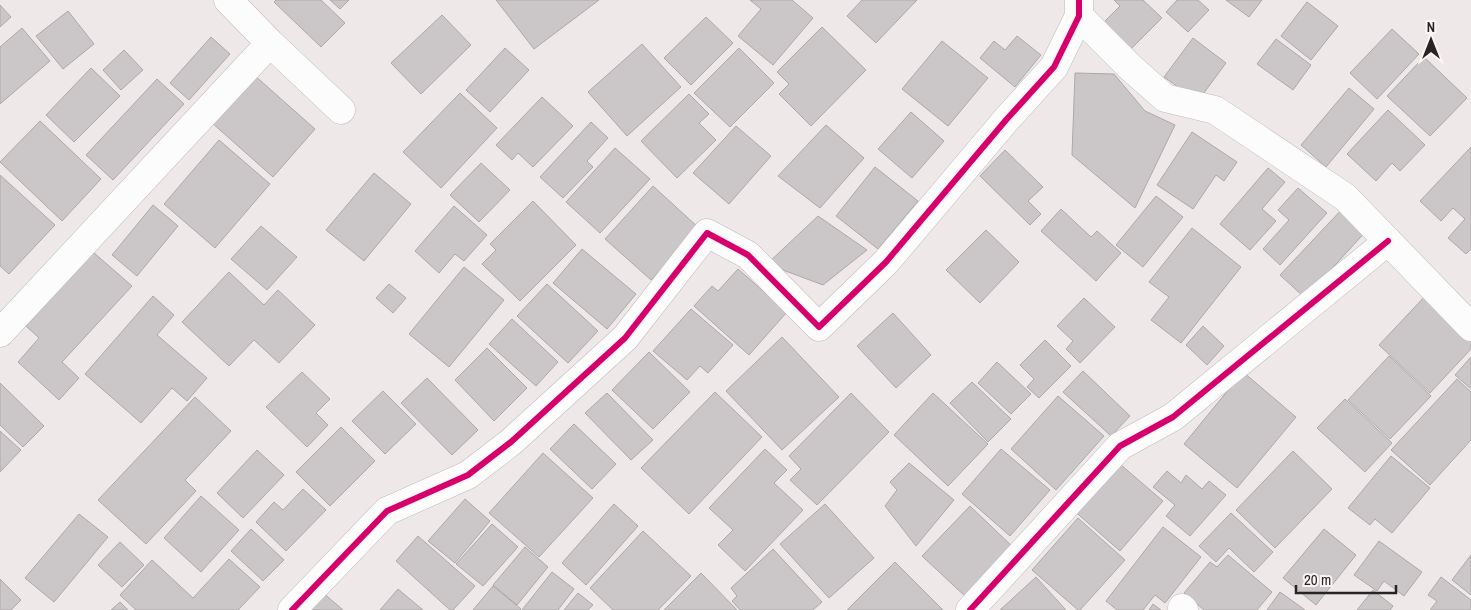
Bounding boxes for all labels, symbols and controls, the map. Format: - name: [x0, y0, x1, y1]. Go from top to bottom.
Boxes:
- north arrow: [1406, 15, 1456, 65]
- text: N: [1427, 18, 1435, 36]
- scale bar: [1296, 562, 1396, 594]
- text: 20 m: [1304, 569, 1331, 590]

